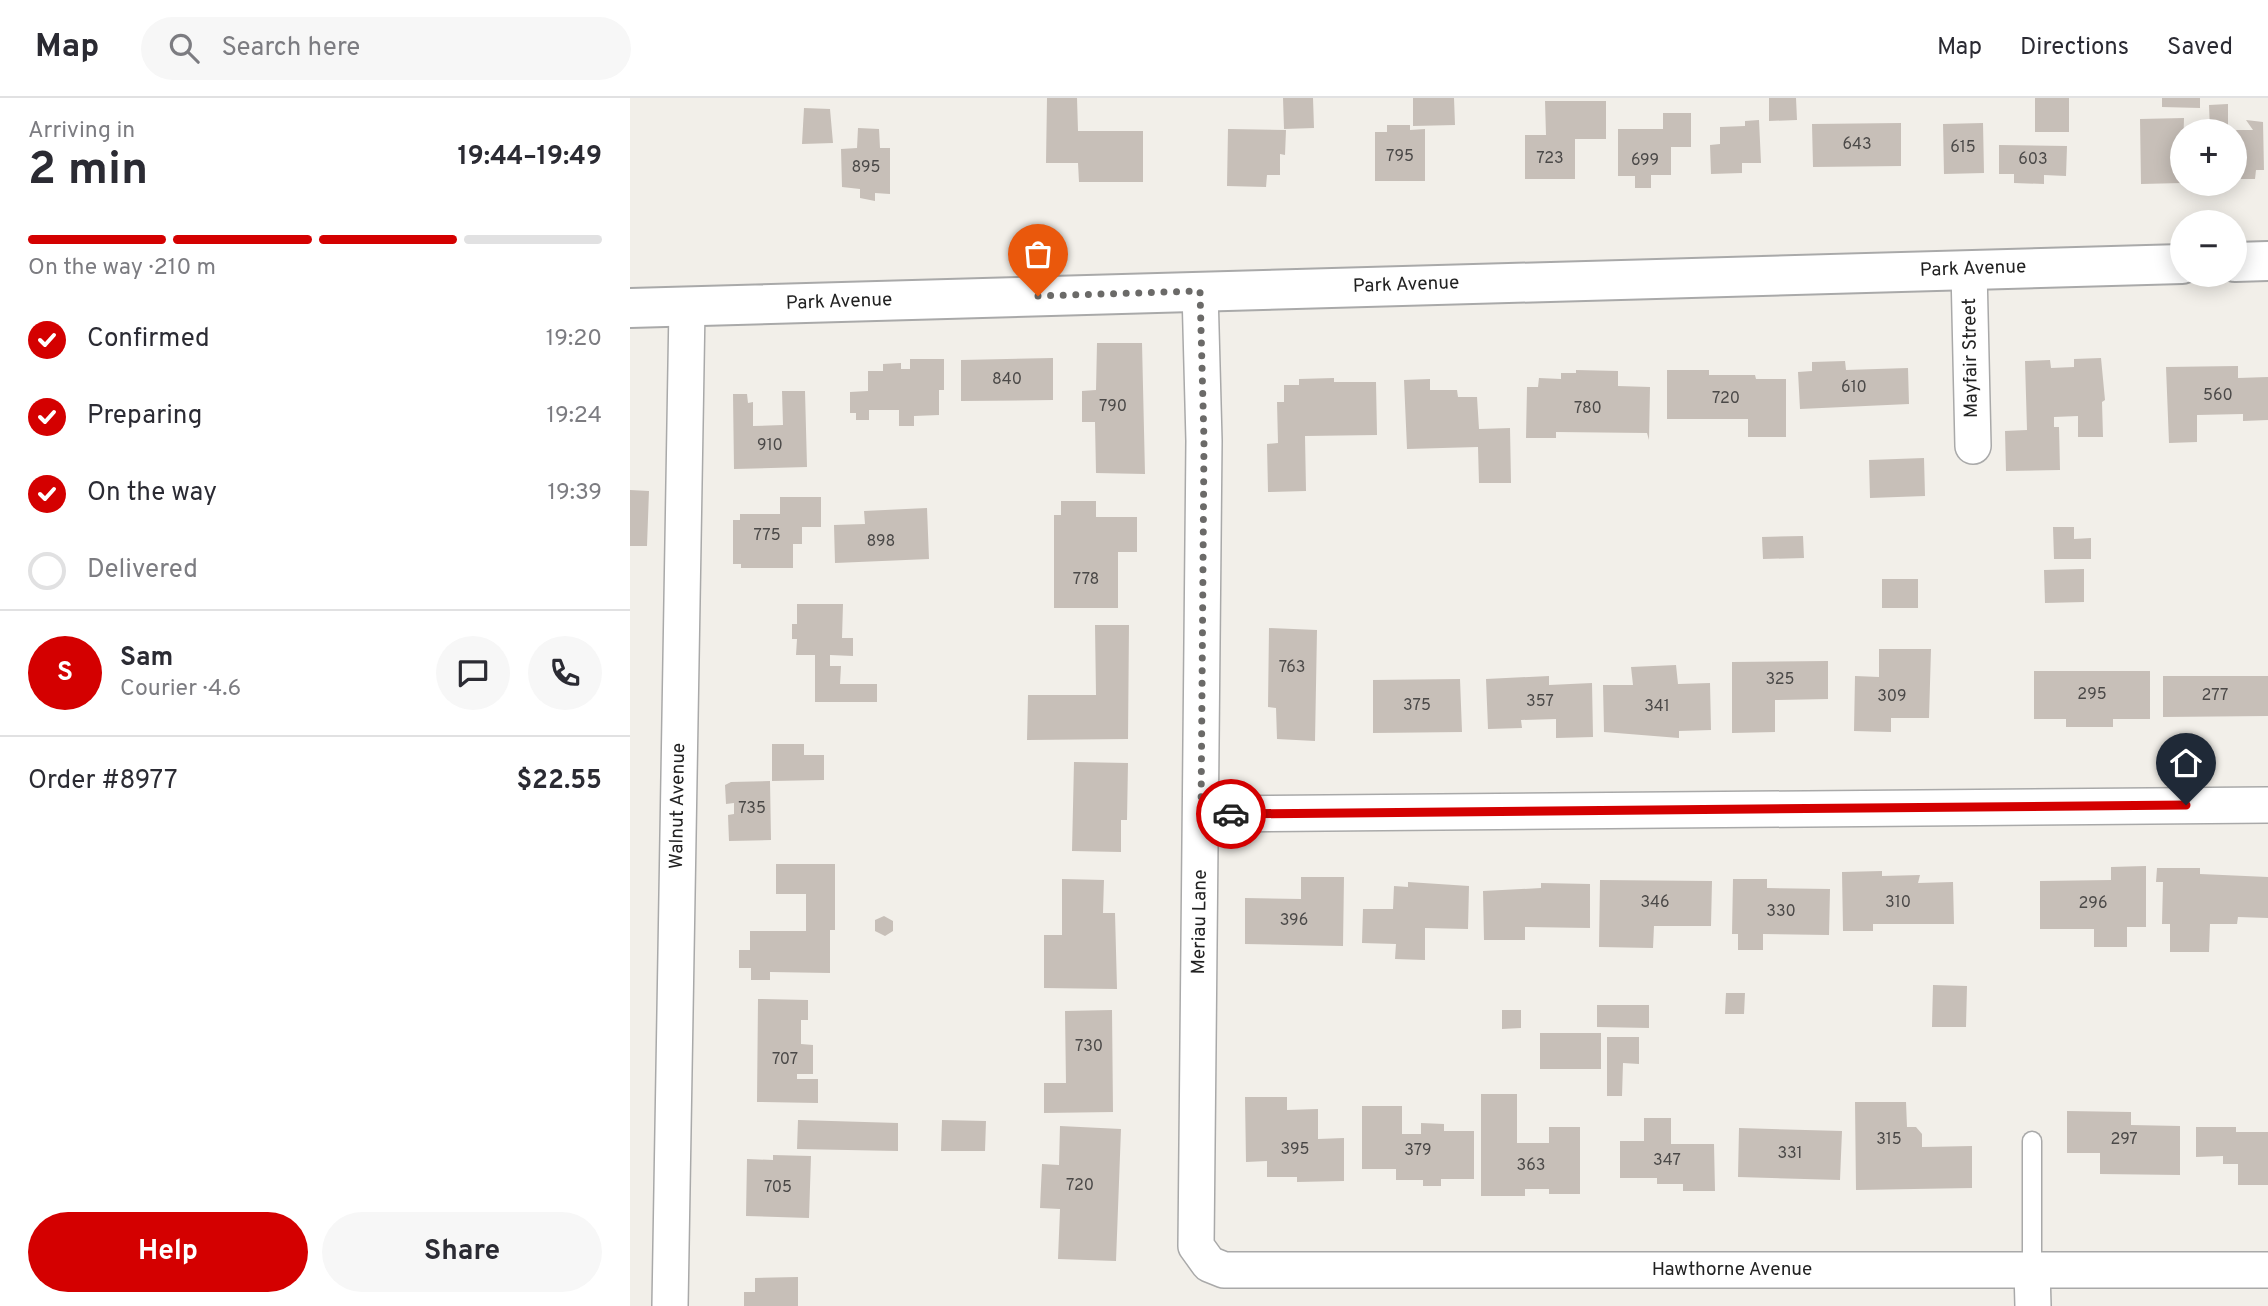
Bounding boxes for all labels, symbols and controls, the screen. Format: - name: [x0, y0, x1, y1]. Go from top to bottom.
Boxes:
- search box: [141, 17, 631, 80]
- text: Map: [35, 27, 99, 69]
- icon: search: [165, 29, 203, 67]
- text: Search here: [221, 32, 360, 65]
- text: Map: [1937, 33, 1982, 63]
- text: Directions: [2020, 33, 2129, 63]
- text: Saved: [2167, 33, 2233, 63]
- text: Arriving in: [28, 117, 135, 146]
- map controls: [2170, 119, 2247, 287]
- button: +: [2170, 119, 2247, 196]
- house number: 643: [1842, 135, 1872, 155]
- house number: 615: [1950, 138, 1976, 158]
- text: 19:44–19:49: [457, 141, 602, 174]
- text: 2 min: [28, 142, 148, 201]
- house number: 795: [1386, 147, 1414, 167]
- house number: 723: [1536, 149, 1564, 169]
- house number: 603: [2018, 150, 2048, 170]
- house number: 699: [1631, 151, 1659, 171]
- house number: 895: [852, 158, 880, 178]
- button: −: [2170, 210, 2247, 287]
- pin: [1008, 224, 1068, 296]
- icon: bag: [1019, 235, 1057, 273]
- text: On the way · 210 m: [28, 254, 216, 283]
- street label: Park Avenue: [1919, 255, 2027, 283]
- street label: Park Avenue: [1352, 271, 1460, 299]
- street label: Park Avenue: [785, 288, 893, 316]
- street label: Mayfair Street: [1958, 298, 1984, 418]
- icon: check: [28, 321, 66, 359]
- text: Confirmed: [87, 323, 210, 356]
- text: 19:20: [546, 325, 602, 354]
- house number: 840: [992, 370, 1022, 390]
- house number: 610: [1841, 378, 1867, 398]
- house number: 560: [2203, 386, 2233, 406]
- house number: 720: [1712, 389, 1740, 409]
- house number: 790: [1099, 397, 1127, 417]
- icon: check: [28, 398, 66, 436]
- house number: 780: [1574, 399, 1602, 419]
- text: Preparing: [87, 400, 202, 433]
- text: 19:24: [546, 402, 602, 431]
- house number: 910: [757, 436, 783, 456]
- icon: check: [28, 475, 66, 513]
- text: On the way: [87, 477, 217, 510]
- text: 19:39: [547, 479, 602, 508]
- house number: 775: [753, 526, 781, 546]
- house number: 898: [867, 532, 895, 552]
- text: Delivered: [87, 554, 198, 587]
- house number: 778: [1073, 570, 1099, 590]
- button: chat: [436, 636, 510, 710]
- button: phone: [528, 636, 602, 710]
- text: Sam: [120, 642, 173, 675]
- text: S: [57, 657, 73, 690]
- house number: 763: [1279, 658, 1305, 678]
- house number: 325: [1765, 670, 1795, 690]
- text: Courier · 4.6: [120, 675, 241, 704]
- house number: 295: [2077, 685, 2107, 705]
- house number: 277: [2202, 686, 2228, 706]
- house number: 309: [1877, 687, 1907, 707]
- house number: 357: [1526, 692, 1554, 712]
- house number: 375: [1403, 696, 1431, 716]
- house number: 341: [1644, 697, 1670, 717]
- pin: [2156, 733, 2216, 805]
- street label: Walnut Avenue: [665, 743, 691, 869]
- icon: home: [2167, 744, 2205, 782]
- text: Order #8977: [28, 765, 178, 798]
- text: $22.55: [516, 765, 602, 798]
- courier: [1196, 779, 1266, 849]
- icon: car: [1212, 795, 1250, 833]
- house number: 735: [738, 799, 766, 819]
- street label: Meriau Lane: [1187, 869, 1213, 975]
- house number: 346: [1640, 893, 1670, 913]
- house number: 310: [1885, 893, 1911, 913]
- house number: 296: [2079, 894, 2107, 914]
- house number: 330: [1766, 902, 1796, 922]
- house number: 396: [1280, 911, 1308, 931]
- house number: 730: [1075, 1037, 1103, 1057]
- house number: 707: [772, 1050, 798, 1070]
- house number: 315: [1876, 1130, 1902, 1150]
- house number: 297: [2110, 1130, 2138, 1150]
- house number: 395: [1281, 1140, 1309, 1160]
- house number: 379: [1404, 1141, 1432, 1161]
- house number: 331: [1777, 1144, 1803, 1164]
- house number: 347: [1653, 1151, 1681, 1171]
- house number: 363: [1517, 1156, 1545, 1176]
- house number: 720: [1066, 1176, 1094, 1196]
- house number: 705: [764, 1178, 792, 1198]
- button: Help: [28, 1212, 308, 1292]
- button: Share: [322, 1212, 602, 1292]
- street label: Hawthorne Avenue: [1652, 1258, 1812, 1282]

